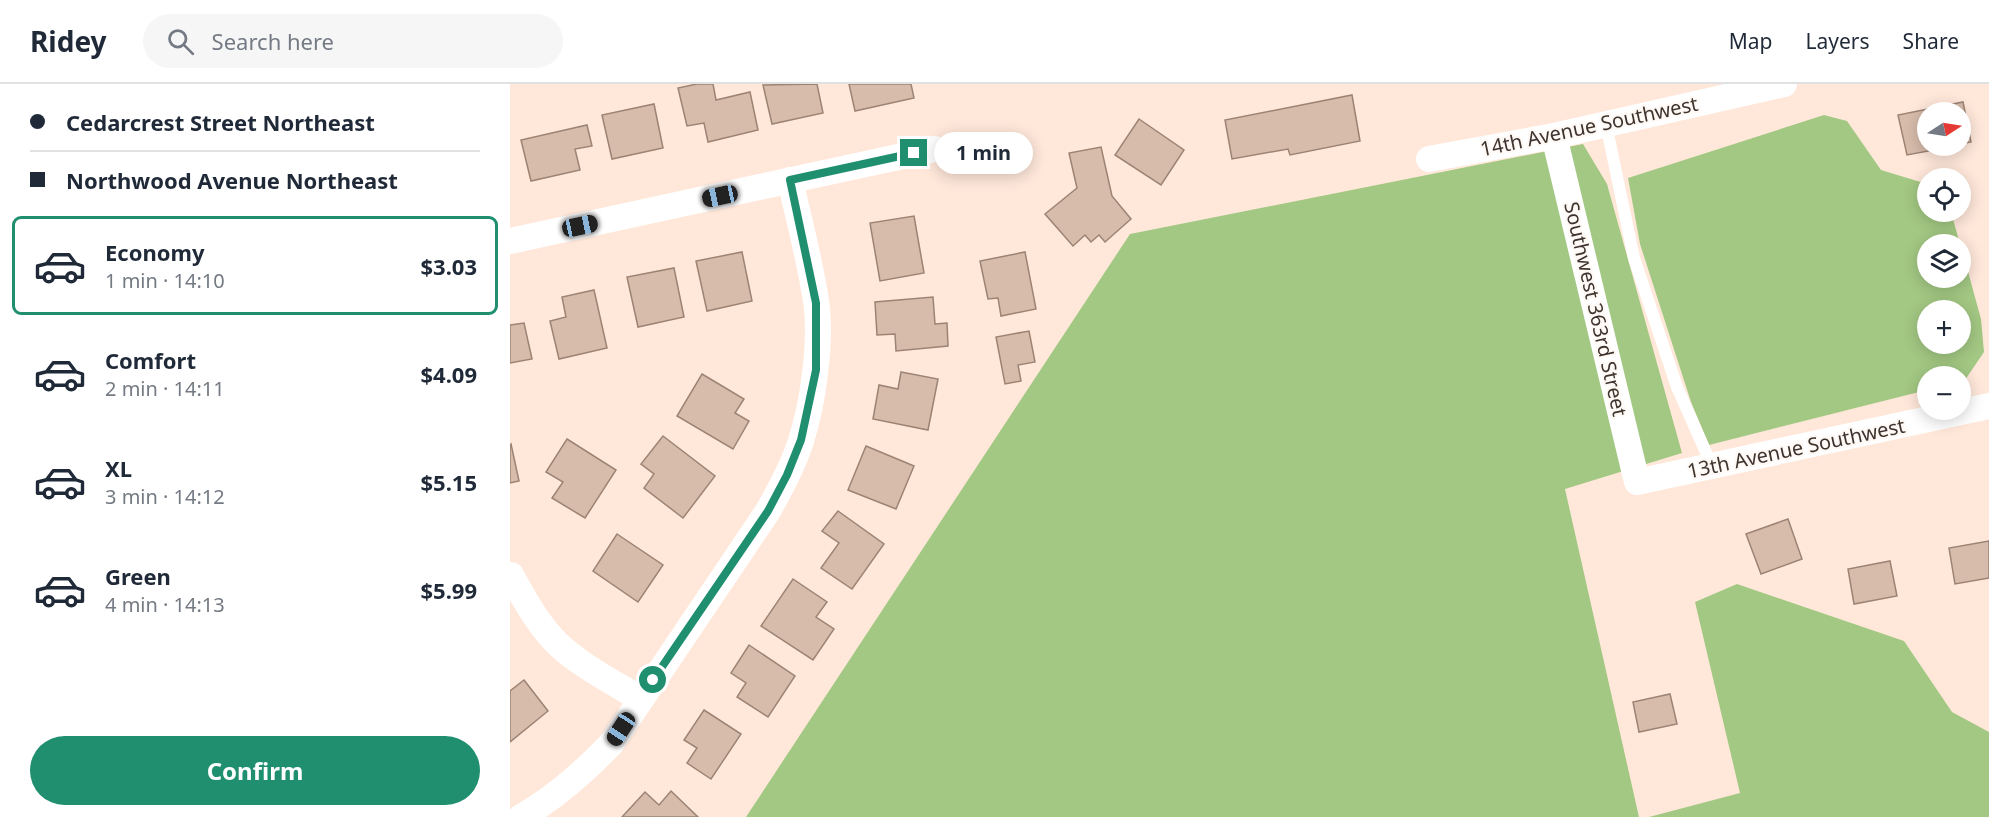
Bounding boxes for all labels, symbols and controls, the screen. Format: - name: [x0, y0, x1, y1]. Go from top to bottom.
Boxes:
- search box: [143, 14, 563, 68]
- text: Ridey: [30, 22, 107, 60]
- icon: search: [164, 25, 197, 58]
- text: Search here: [212, 26, 334, 56]
- text: Map: [1729, 27, 1773, 55]
- text: Layers: [1806, 27, 1870, 55]
- text: Share: [1903, 27, 1959, 55]
- street label: 14th Avenue Southwest: [1478, 90, 1700, 162]
- north arrow: [1917, 102, 1971, 156]
- map controls: [1917, 102, 1971, 420]
- text: Cedarcrest Street Northeast: [66, 107, 375, 137]
- callout: 1 min: [935, 132, 1034, 174]
- route end: [900, 139, 927, 166]
- text: 1 min: [956, 139, 1011, 166]
- text: Northwood Avenue Northeast: [66, 165, 398, 195]
- button: locate: [1917, 168, 1971, 222]
- car: [701, 183, 739, 209]
- street label: Southwest 363rd Street: [1558, 199, 1634, 419]
- car: [561, 213, 599, 239]
- button: layers: [1917, 234, 1971, 288]
- text: Economy: [105, 237, 204, 267]
- icon: car: [33, 239, 87, 293]
- text: $3.03: [420, 251, 477, 281]
- text: 1 min · 14:10: [105, 267, 225, 294]
- button: +: [1917, 300, 1971, 354]
- text: Comfort: [105, 345, 196, 375]
- icon: car: [33, 347, 87, 401]
- text: $4.09: [420, 359, 477, 389]
- button: −: [1917, 366, 1971, 420]
- text: 2 min · 14:11: [105, 375, 225, 402]
- street label: 13th Avenue Southwest: [1685, 412, 1907, 484]
- text: XL: [105, 453, 132, 483]
- icon: car: [33, 455, 87, 509]
- text: $5.15: [420, 467, 477, 497]
- text: 3 min · 14:12: [105, 483, 225, 510]
- text: Green: [105, 561, 171, 591]
- icon: car: [33, 563, 87, 617]
- text: $5.99: [420, 575, 477, 605]
- text: 4 min · 14:13: [105, 591, 225, 618]
- route start: [639, 666, 666, 693]
- car: [604, 709, 638, 749]
- button: Confirm: [30, 736, 480, 805]

